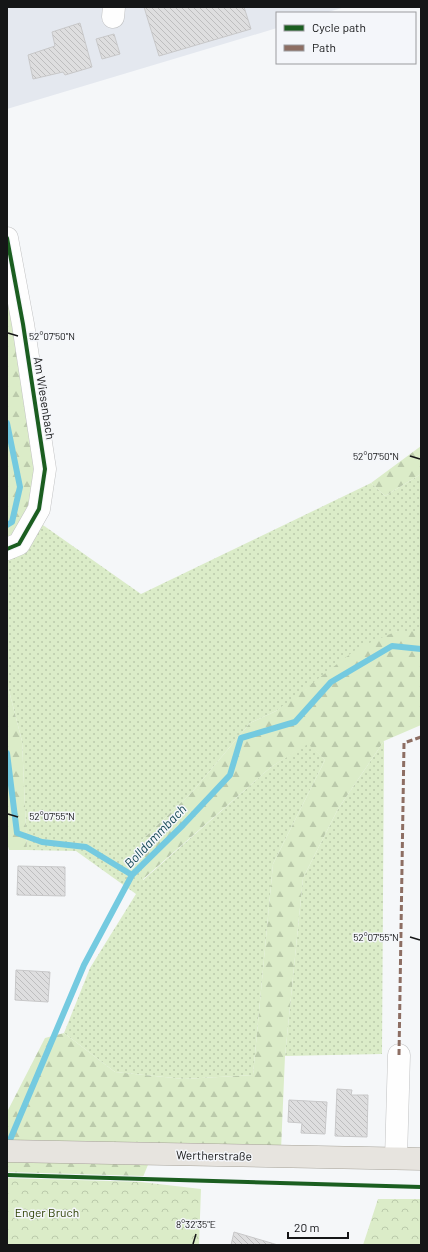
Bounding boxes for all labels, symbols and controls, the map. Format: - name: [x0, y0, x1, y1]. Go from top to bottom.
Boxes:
- legend: [276, 12, 416, 64]
- text: Cycle path: [312, 20, 366, 34]
- text: Path: [312, 40, 336, 54]
- text: 52°07'50"N: [29, 330, 75, 342]
- street label: Am Wiesenbach: [32, 356, 58, 440]
- text: 52°07'50"N: [353, 450, 399, 462]
- water label: Bolldammbach: [121, 801, 189, 871]
- text: 52°07'55"N: [29, 810, 75, 822]
- text: 52°07'55"N: [353, 931, 399, 943]
- street label: Wertherstraße: [176, 1147, 252, 1163]
- park label: Enger Bruch: [15, 1205, 79, 1219]
- scale bar: [288, 1214, 348, 1240]
- text: 8°32'35"E: [176, 1218, 216, 1230]
- text: 20 m: [294, 1220, 320, 1234]

